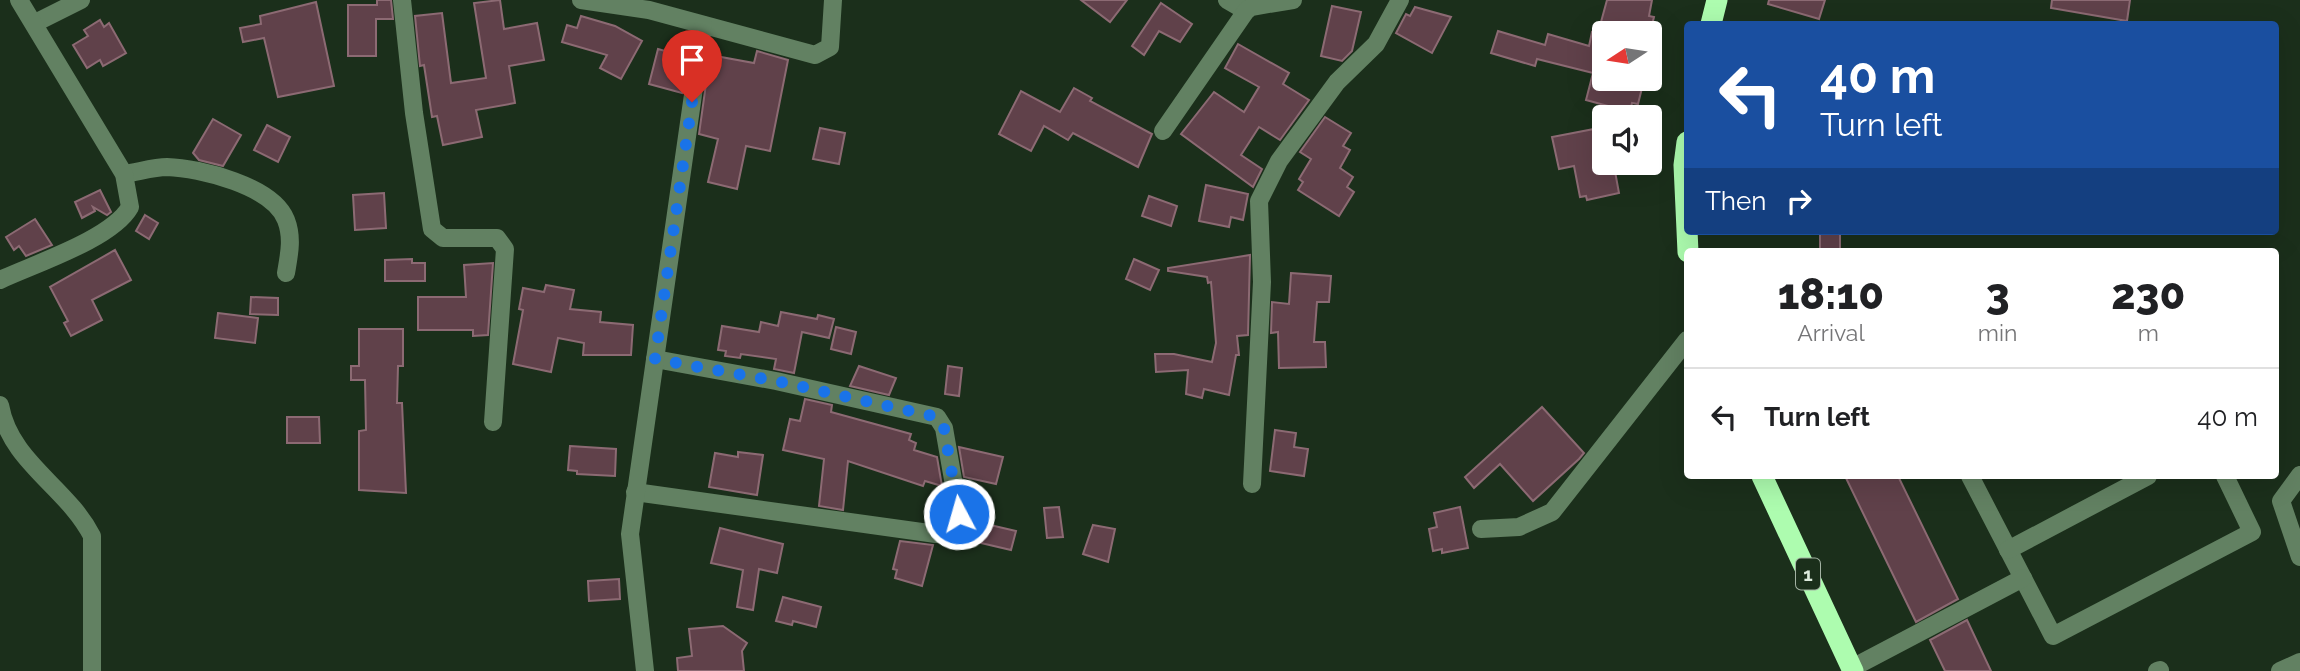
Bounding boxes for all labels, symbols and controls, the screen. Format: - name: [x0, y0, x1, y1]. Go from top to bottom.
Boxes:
- north arrow: [1592, 21, 1662, 91]
- map controls: [1592, 21, 1662, 175]
- pin: [662, 30, 722, 102]
- icon: arrive: [673, 41, 711, 79]
- text: 40 m: [1820, 47, 1935, 104]
- icon: left: [1705, 49, 1796, 140]
- button: sound: [1592, 105, 1662, 175]
- text: Turn left: [1820, 106, 1942, 143]
- icon: right: [1780, 182, 1818, 220]
- text: Then: [1705, 186, 1766, 216]
- text: 18:10: [1778, 270, 1884, 319]
- text: 3: [1986, 270, 2010, 319]
- text: 230: [2111, 270, 2185, 319]
- text: Arrival: [1797, 319, 1865, 346]
- text: min: [1978, 319, 2017, 346]
- text: m: [2138, 319, 2159, 346]
- icon: left: [1705, 398, 1743, 436]
- text: Turn left: [1764, 402, 1870, 432]
- text: 40 m: [2197, 402, 2258, 432]
- position arrow: [922, 477, 996, 551]
- road number: 1: [1796, 558, 1820, 590]

